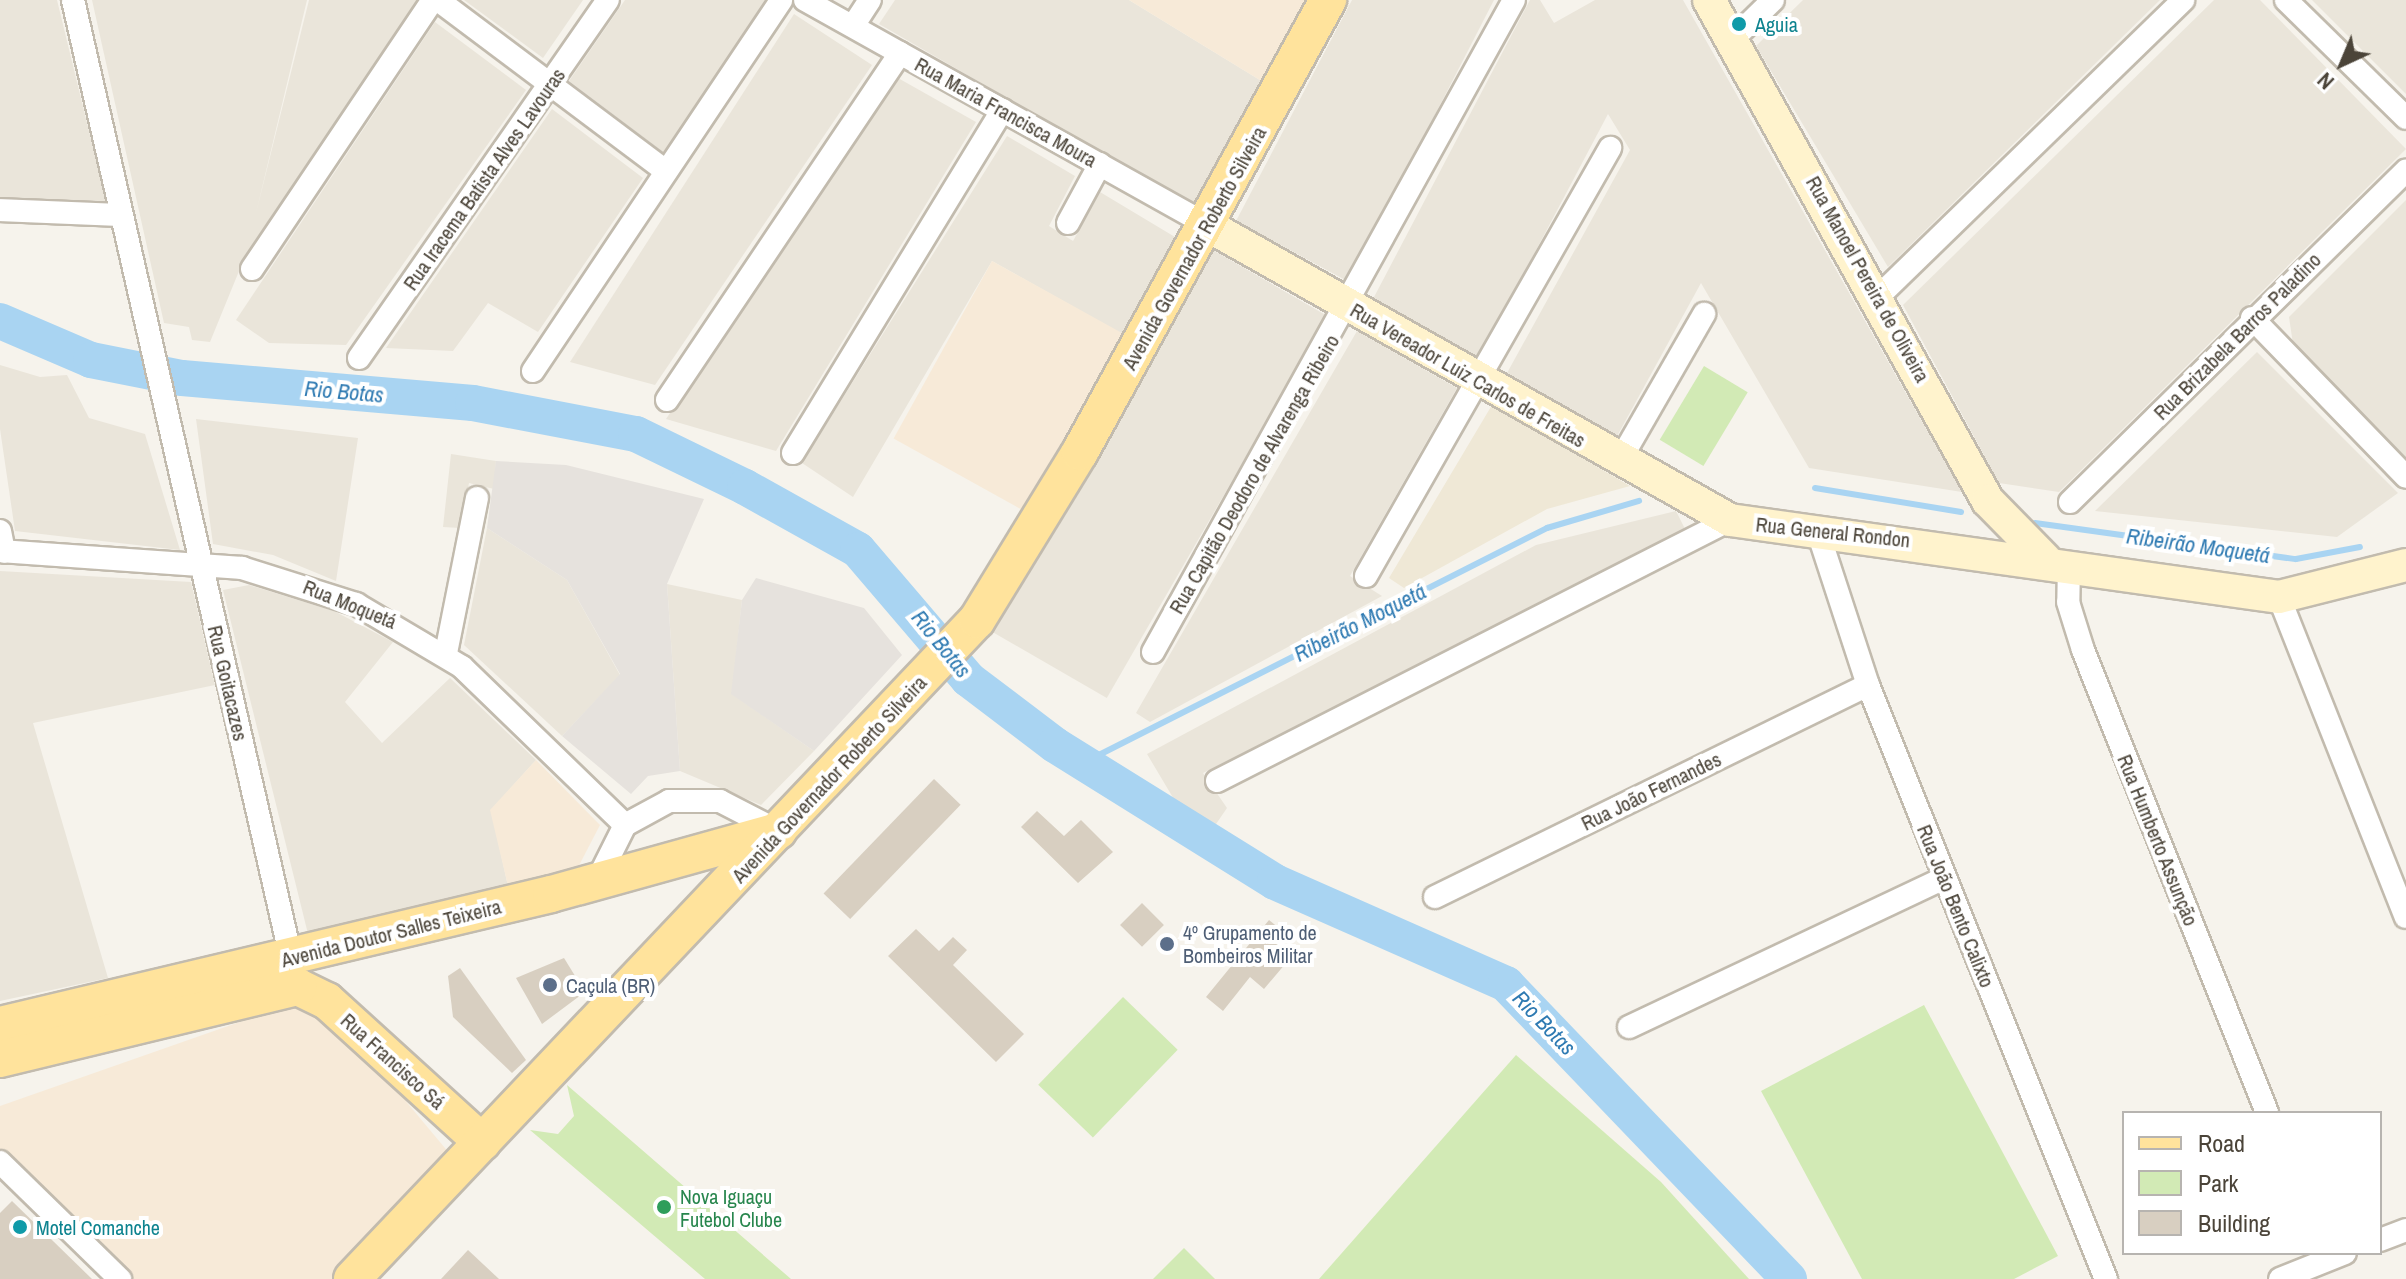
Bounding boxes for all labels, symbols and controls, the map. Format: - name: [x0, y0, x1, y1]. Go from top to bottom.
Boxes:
- place label: Aguia: [1755, 12, 1798, 36]
- marker: Aguia: [1730, 15, 1748, 33]
- north arrow: [2302, 24, 2382, 104]
- street label: Rua Maria Francisca Moura: [911, 52, 1101, 172]
- street label: Rua Iracema Batista Alves Lavouras: [398, 63, 570, 295]
- text: N: [2310, 66, 2340, 97]
- street label: Avenida Governador Roberto Silveira: [1117, 122, 1271, 374]
- street label: Rua Manoel Pereira de Oliveira: [1801, 172, 1935, 386]
- street label: Rua Brizabela Barros Paladino: [2149, 248, 2325, 424]
- street label: Rua Vereador Luiz Carlos de Freitas: [1346, 298, 1590, 452]
- street label: Rua Capitão Deodoro de Alvarenga Ribeiro: [1164, 330, 1344, 618]
- water label: Rio Botas: [303, 375, 385, 409]
- street label: Rua General Rondon: [1755, 512, 1911, 552]
- water label: Ribeirão Moquetá: [2125, 523, 2271, 569]
- street label: Rua Moquetá: [300, 574, 400, 634]
- water label: Ribeirão Moquetá: [1290, 578, 1430, 668]
- water label: Rio Botas: [906, 605, 976, 683]
- street label: Rua Goitacazes: [203, 623, 253, 743]
- street label: Avenida Governador Roberto Silveira: [727, 671, 931, 887]
- street label: Rua João Fernandes: [1577, 747, 1725, 835]
- street label: Rua Humberto Assunção: [2113, 751, 2203, 929]
- street label: Rua João Bento Calixto: [1912, 821, 2000, 991]
- street label: Avenida Doutor Salles Teixeira: [279, 894, 503, 972]
- place label: 4º Grupamento de Bombeiros Militar: [1183, 920, 1317, 967]
- marker: 4º Grupamento de Bombeiros Militar: [1158, 935, 1176, 953]
- place label: Caçula (BR): [566, 973, 655, 997]
- marker: Caçula (BR): [541, 976, 559, 994]
- water label: Rio Botas: [1507, 985, 1581, 1061]
- street label: Rua Francisco Sá: [336, 1008, 450, 1114]
- legend: [2122, 1111, 2382, 1255]
- text: Road: [2198, 1127, 2245, 1159]
- text: Park: [2198, 1167, 2238, 1199]
- place label: Nova Iguaçu Futebol Clube: [680, 1184, 782, 1231]
- marker: Nova Iguaçu Futebol Clube: [655, 1198, 673, 1216]
- text: Building: [2198, 1207, 2270, 1239]
- place label: Motel Comanche: [36, 1215, 160, 1239]
- marker: Motel Comanche: [11, 1218, 29, 1236]

